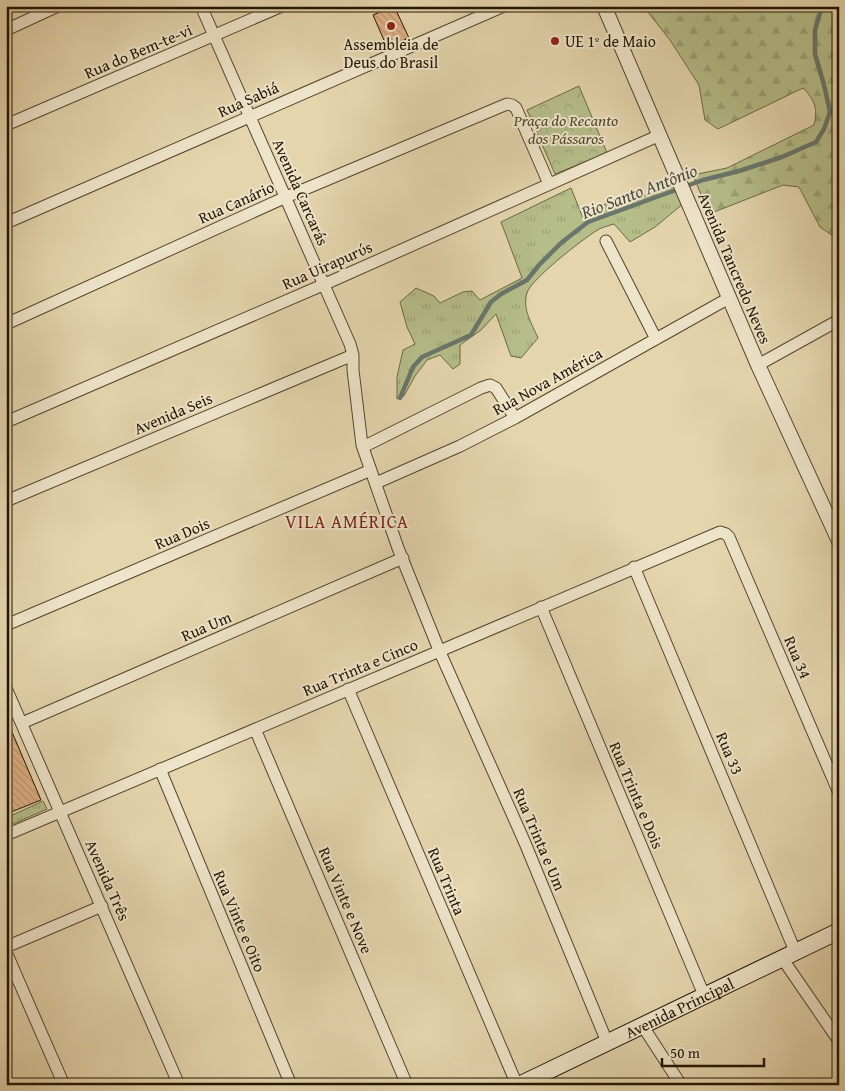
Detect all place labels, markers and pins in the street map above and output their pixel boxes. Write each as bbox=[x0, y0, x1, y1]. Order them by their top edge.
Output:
marker: Assembleia de Deus do Brasil bbox=[385, 20, 397, 32]
place label: UE 1º de Maio bbox=[565, 29, 656, 53]
place label: Assembleia de Deus do Brasil bbox=[344, 32, 439, 74]
marker: UE 1º de Maio bbox=[549, 35, 561, 47]

